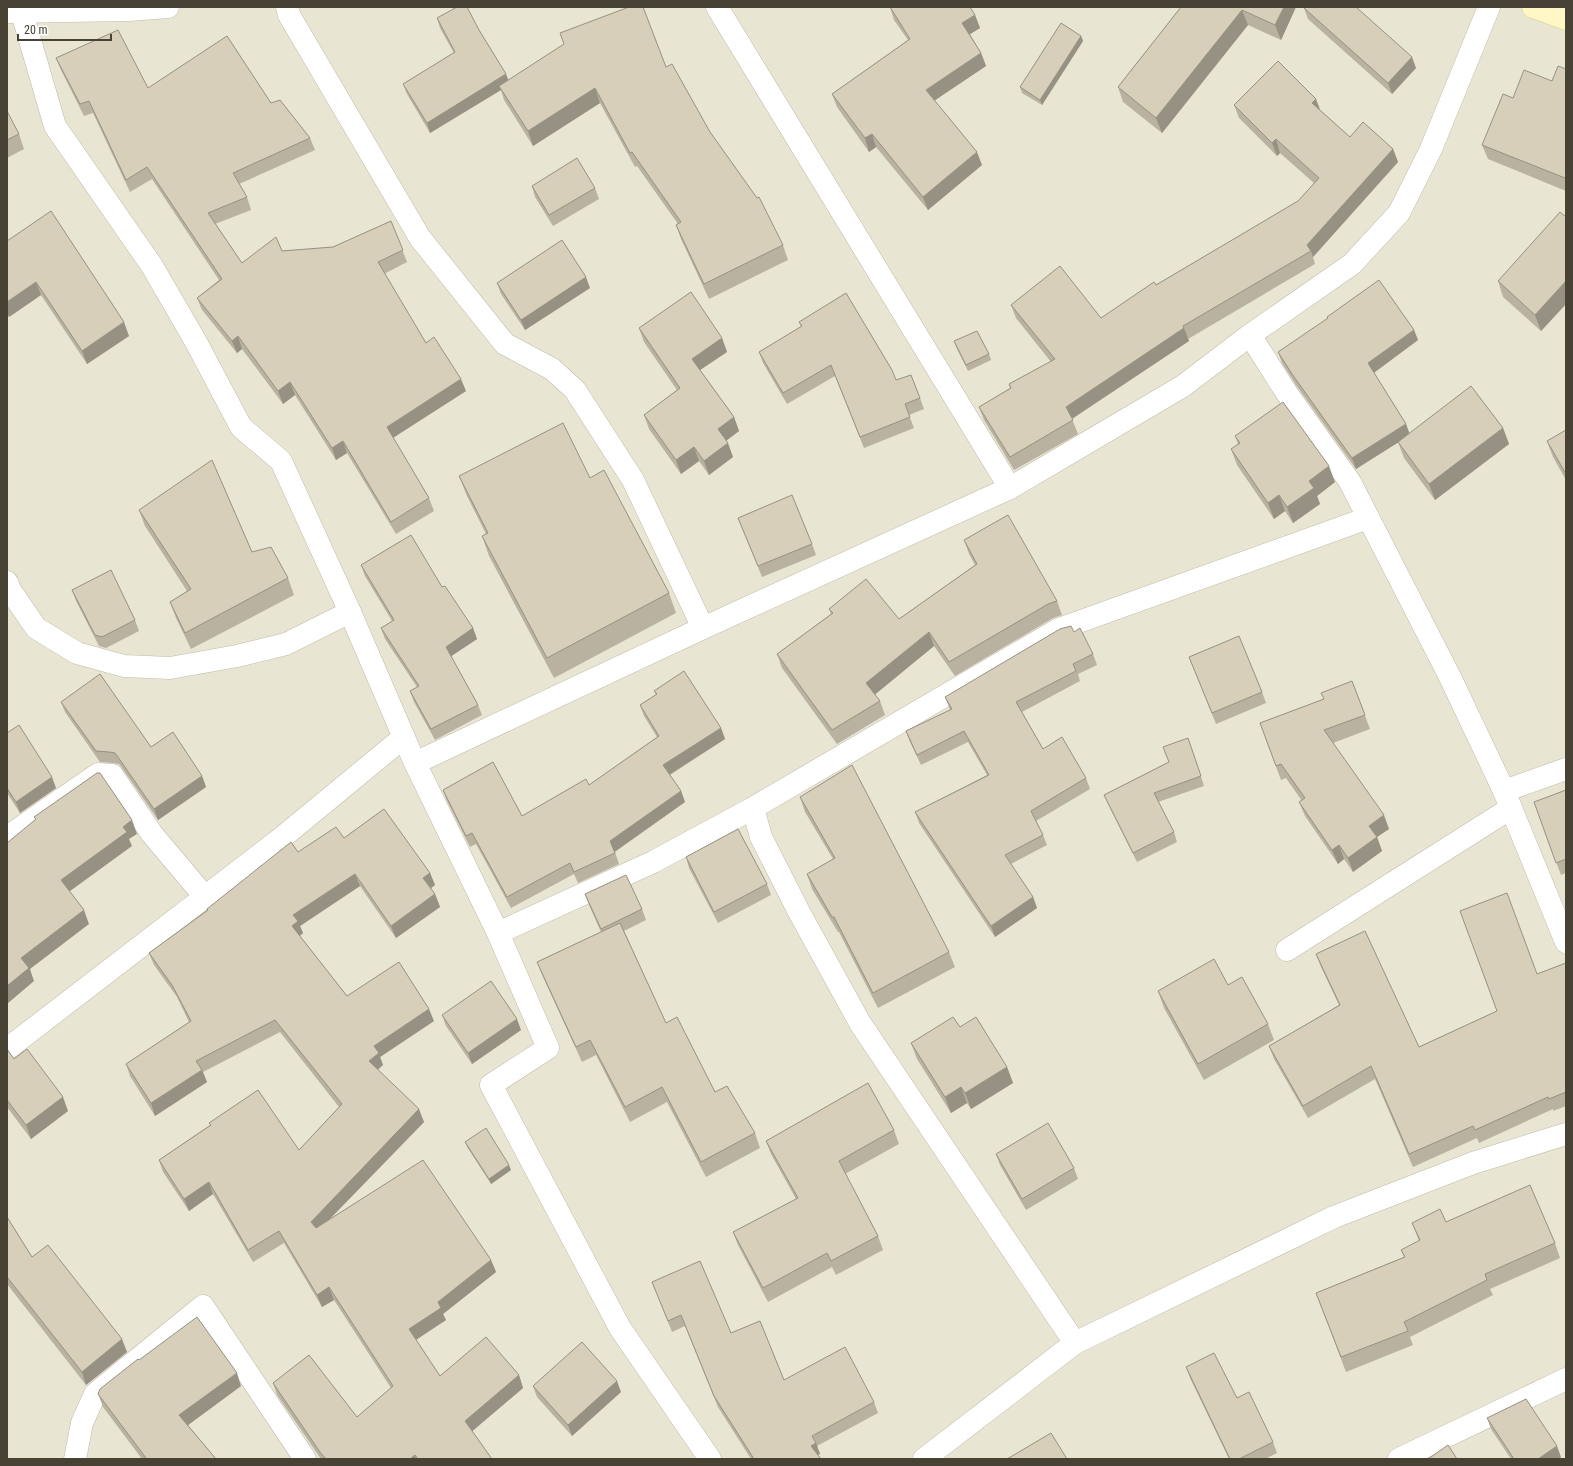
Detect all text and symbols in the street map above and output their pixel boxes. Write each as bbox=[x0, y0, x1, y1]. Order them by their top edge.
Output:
scale bar bbox=[18, 16, 111, 42]
text: 20 m bbox=[24, 23, 48, 37]

